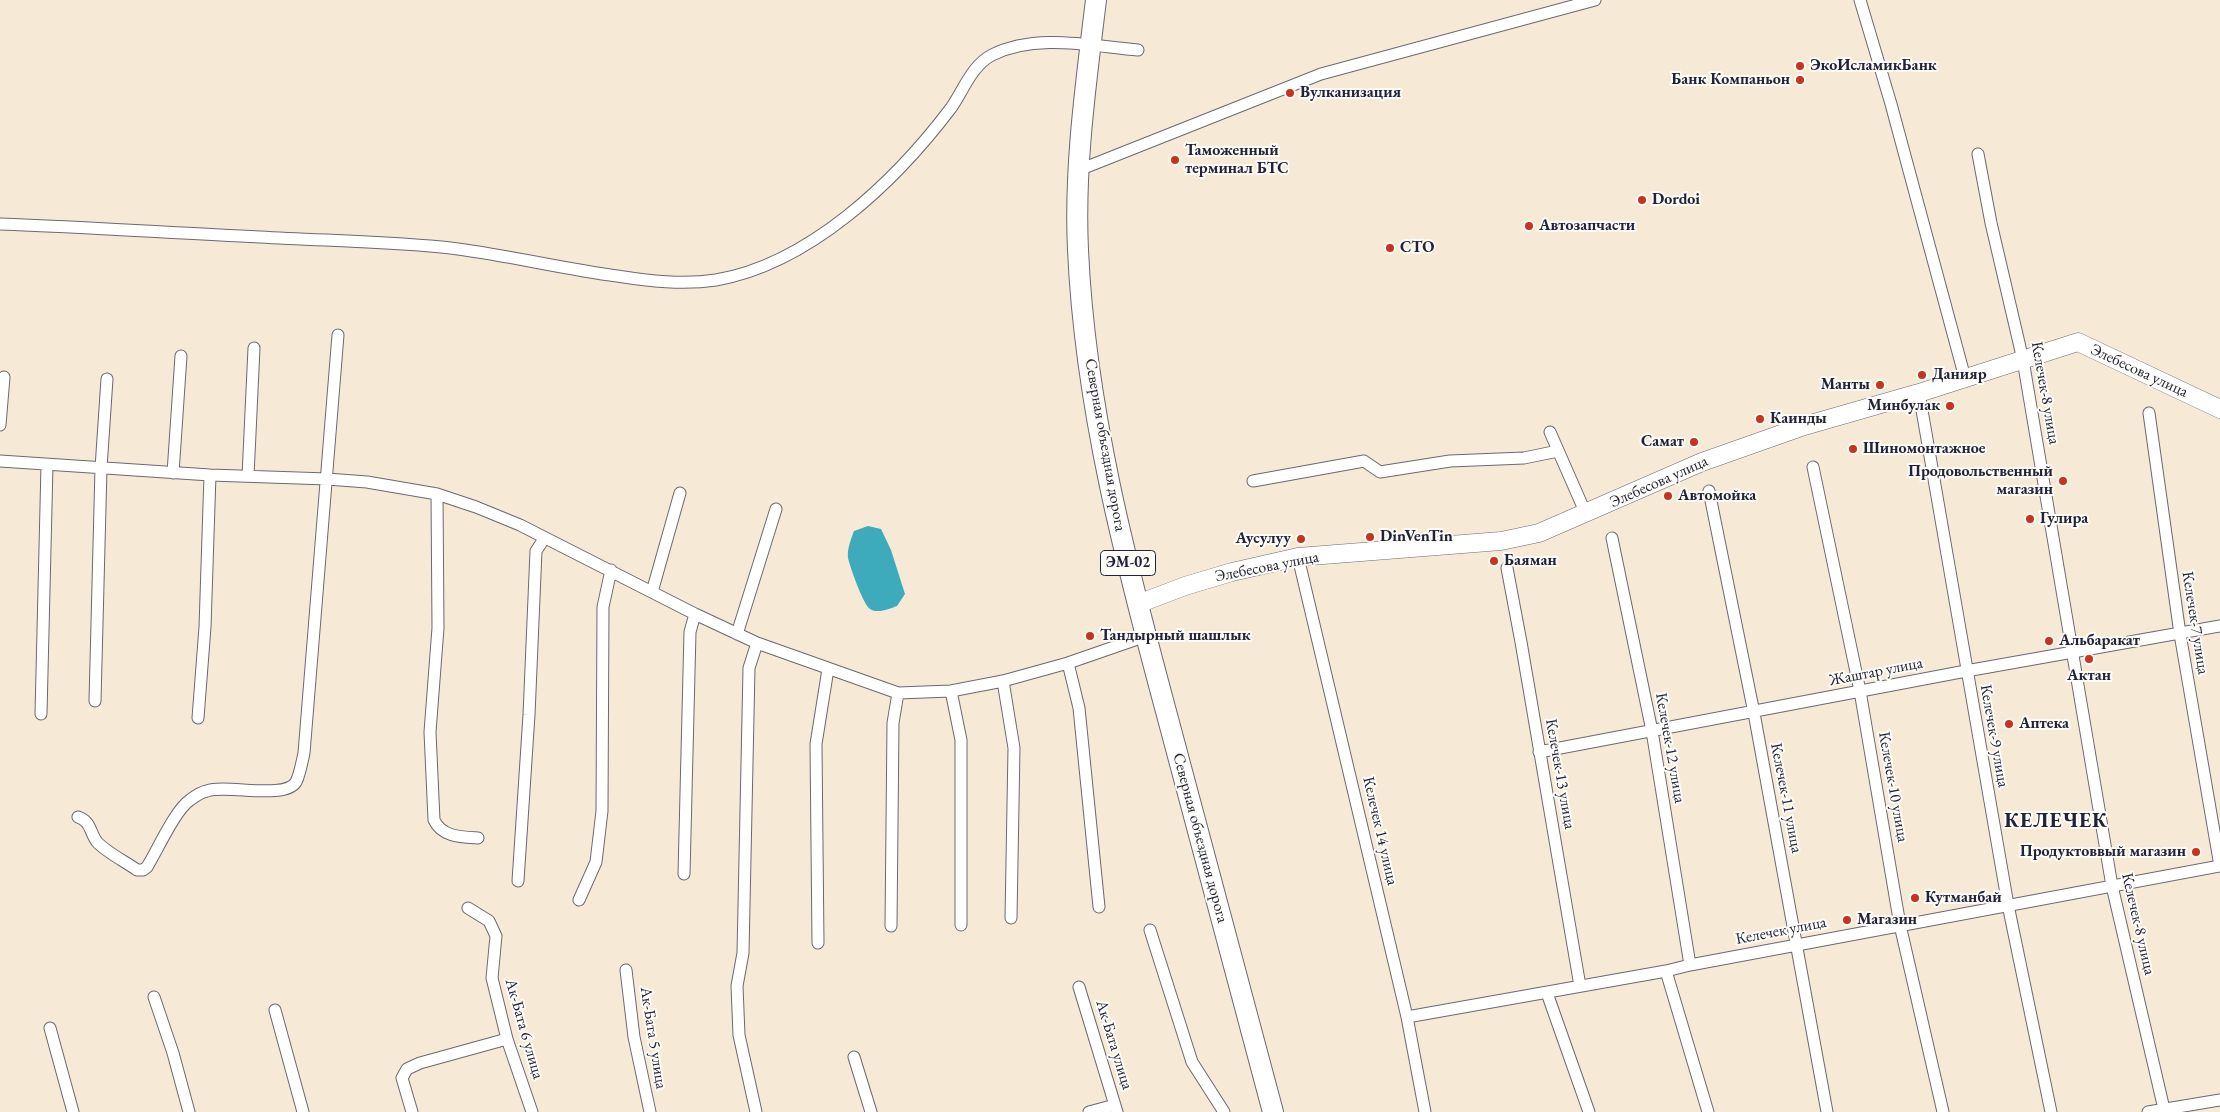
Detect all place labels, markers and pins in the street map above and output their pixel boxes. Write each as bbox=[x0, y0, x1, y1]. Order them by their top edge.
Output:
place label: ЭкоИсламикБанк bbox=[1810, 56, 1937, 76]
marker: ЭкоИсламикБанк bbox=[1794, 60, 1806, 72]
place label: Банк Компаньон bbox=[1671, 70, 1790, 90]
marker: Банк Компаньон bbox=[1794, 74, 1806, 86]
place label: Вулканизация bbox=[1300, 83, 1401, 103]
marker: Вулканизация bbox=[1284, 87, 1296, 99]
place label: Таможенный терминал БТС bbox=[1185, 141, 1289, 179]
marker: Таможенный терминал БТС bbox=[1169, 154, 1181, 166]
place label: Dordoi bbox=[1652, 190, 1700, 210]
marker: Dordoi bbox=[1636, 194, 1648, 206]
place label: Автозапчасти bbox=[1539, 216, 1635, 236]
marker: Автозапчасти bbox=[1523, 220, 1535, 232]
place label: СТО bbox=[1400, 238, 1434, 258]
marker: СТО bbox=[1384, 242, 1396, 254]
place label: Данияр bbox=[1932, 365, 1986, 385]
marker: Данияр bbox=[1916, 369, 1928, 381]
place label: Манты bbox=[1821, 375, 1870, 395]
marker: Манты bbox=[1874, 379, 1886, 391]
place label: Минбулак bbox=[1867, 396, 1940, 416]
marker: Минбулак bbox=[1944, 400, 1956, 412]
place label: Каинды bbox=[1770, 409, 1827, 429]
marker: Каинды bbox=[1754, 413, 1766, 425]
place label: Самат bbox=[1641, 432, 1684, 452]
marker: Самат bbox=[1688, 436, 1700, 448]
place label: Шиномонтажное bbox=[1863, 439, 1986, 459]
marker: Шиномонтажное bbox=[1847, 443, 1859, 455]
place label: Продовольственный магазин bbox=[1908, 462, 2053, 500]
marker: Продовольственный магазин bbox=[2057, 475, 2069, 487]
place label: Автомойка bbox=[1678, 486, 1756, 506]
marker: Автомойка bbox=[1662, 490, 1674, 502]
place label: Гулира bbox=[2040, 509, 2088, 529]
marker: Гулира bbox=[2024, 513, 2036, 525]
place label: DinVenTin bbox=[1380, 527, 1453, 547]
place label: Аусулуу bbox=[1235, 529, 1291, 549]
marker: DinVenTin bbox=[1364, 531, 1376, 543]
marker: Аусулуу bbox=[1295, 533, 1307, 545]
place label: Баяман bbox=[1504, 551, 1557, 571]
marker: Баяман bbox=[1488, 555, 1500, 567]
place label: Тандырный шашлык bbox=[1100, 626, 1251, 646]
marker: Тандырный шашлык bbox=[1084, 630, 1096, 642]
place label: Альбаракат bbox=[2059, 631, 2140, 651]
marker: Альбаракат bbox=[2043, 635, 2055, 647]
marker: Актан bbox=[2083, 653, 2095, 665]
place label: Актан bbox=[2067, 666, 2111, 686]
place label: Аптека bbox=[2019, 714, 2069, 734]
marker: Аптека bbox=[2003, 718, 2015, 730]
place label: Продуктоввый магазин bbox=[2020, 842, 2186, 862]
marker: Продуктоввый магазин bbox=[2190, 846, 2202, 858]
place label: Кутманбай bbox=[1925, 888, 2002, 908]
marker: Кутманбай bbox=[1909, 892, 1921, 904]
place label: Магазин bbox=[1857, 910, 1917, 930]
marker: Магазин bbox=[1841, 914, 1853, 926]

